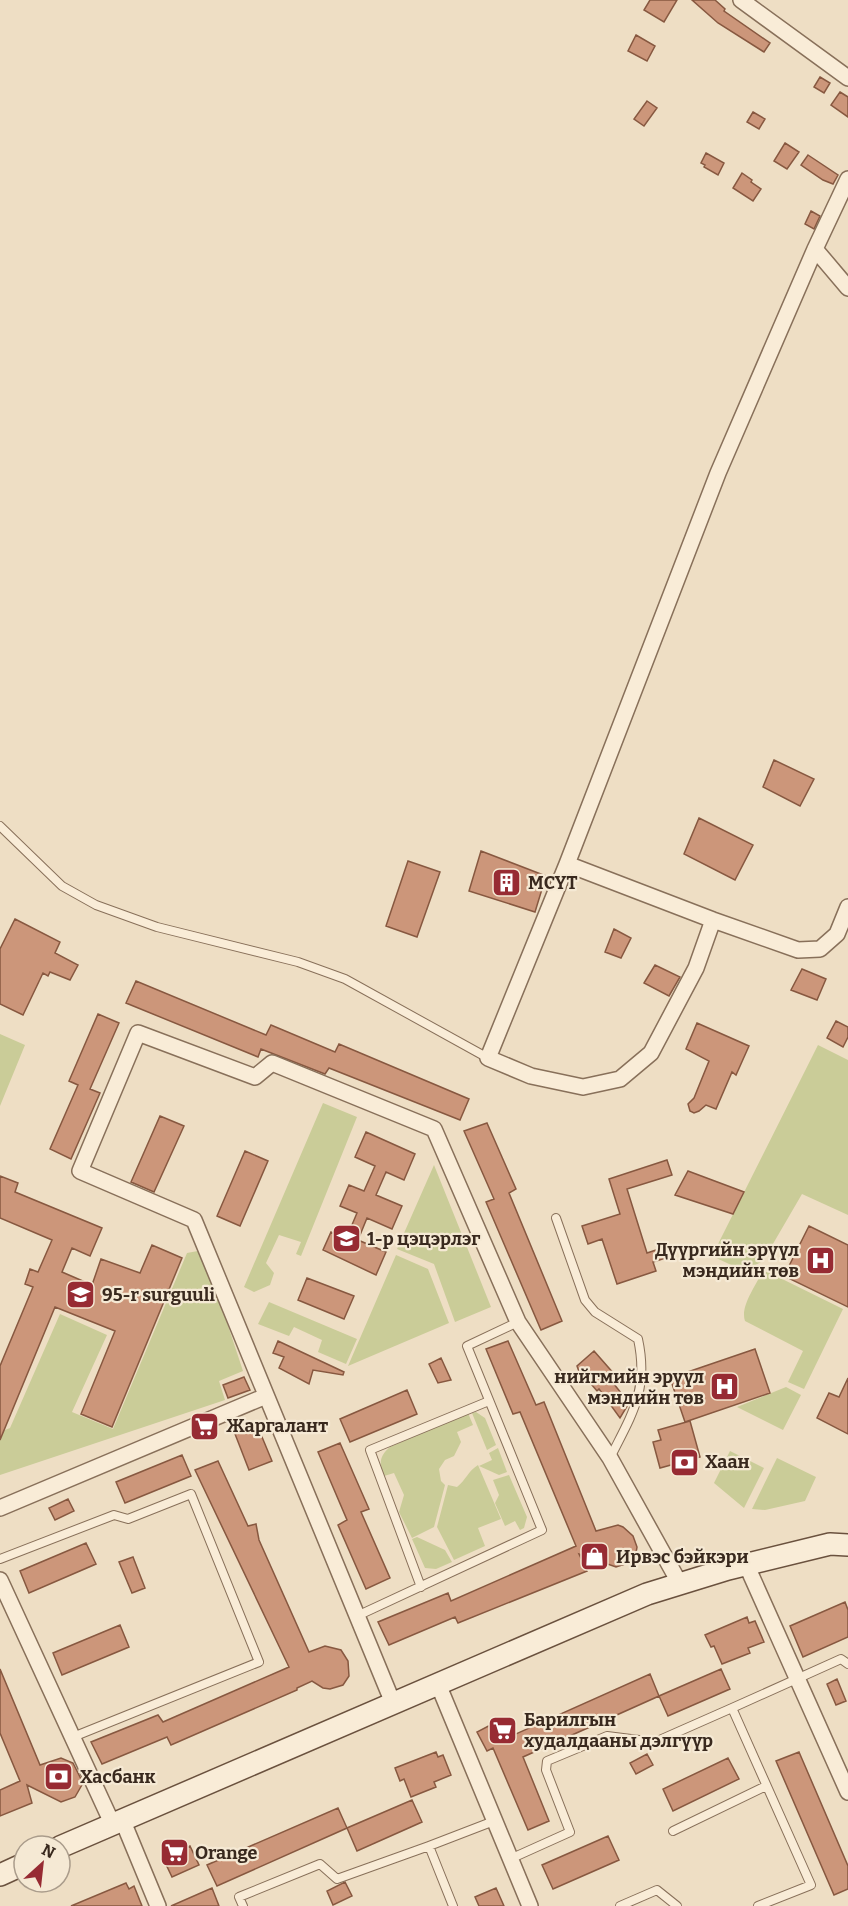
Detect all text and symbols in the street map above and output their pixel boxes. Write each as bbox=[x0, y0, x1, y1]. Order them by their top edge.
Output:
building icon: МСҮТ bbox=[491, 867, 523, 899]
place label: МСҮТ bbox=[528, 872, 577, 894]
school or university icon: 1-р цэцэрлэг bbox=[330, 1223, 362, 1255]
place label: 1-р цэцэрлэг bbox=[367, 1228, 480, 1250]
place label: Дүүргийн эрүүл мэндийн төв bbox=[655, 1239, 799, 1282]
hospital icon: Дүүргийн эрүүл мэндийн төв bbox=[804, 1244, 836, 1276]
school or university icon: 95-r surguuli bbox=[65, 1279, 97, 1311]
place label: 95-r surguuli bbox=[102, 1284, 215, 1306]
place label: нийгмийн эрүүл мэндийн төв bbox=[554, 1366, 704, 1409]
hospital icon: нийгмийн эрүүл мэндийн төв bbox=[709, 1371, 741, 1403]
supermarket icon: Жаргалант bbox=[189, 1410, 221, 1442]
place label: Жаргалант bbox=[226, 1415, 328, 1437]
bank icon: Хаан bbox=[668, 1446, 700, 1478]
place label: Хаан bbox=[705, 1451, 750, 1473]
shop icon: Ирвэс бэйкэри bbox=[579, 1541, 611, 1573]
place label: Ирвэс бэйкэри bbox=[616, 1546, 749, 1568]
place label: Барилгын худалдааны дэлгүүр bbox=[524, 1709, 713, 1752]
supermarket icon: Барилгын худалдааны дэлгүүр bbox=[487, 1714, 519, 1746]
bank icon: Хасбанк bbox=[43, 1761, 75, 1793]
place label: Хасбанк bbox=[80, 1766, 156, 1788]
north arrow bbox=[12, 1834, 72, 1894]
supermarket icon: Orange bbox=[158, 1837, 190, 1869]
text: N bbox=[39, 1840, 58, 1862]
place label: Orange bbox=[195, 1842, 258, 1864]

